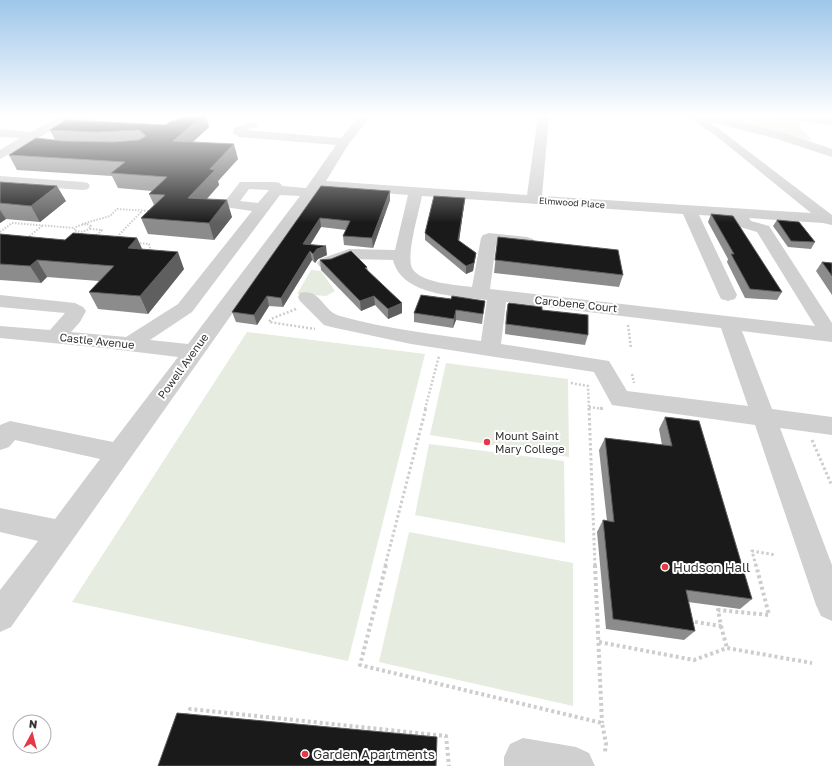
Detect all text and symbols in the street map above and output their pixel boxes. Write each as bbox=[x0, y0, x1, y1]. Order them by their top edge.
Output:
street label: Elmwood Place bbox=[539, 195, 605, 210]
street label: Carobene Court bbox=[534, 293, 618, 314]
street label: Castle Avenue bbox=[59, 330, 135, 351]
street label: Powell Avenue bbox=[155, 331, 211, 401]
place label: Mount Saint Mary College bbox=[495, 429, 565, 455]
marker: Mount Saint Mary College bbox=[482, 437, 492, 447]
place label: Hudson Hall bbox=[673, 559, 750, 575]
marker: Hudson Hall bbox=[660, 562, 670, 572]
north arrow bbox=[12, 714, 52, 754]
text: N bbox=[28, 717, 38, 731]
place label: Garden Apartments bbox=[313, 746, 435, 762]
marker: Garden Apartments bbox=[300, 749, 310, 759]

